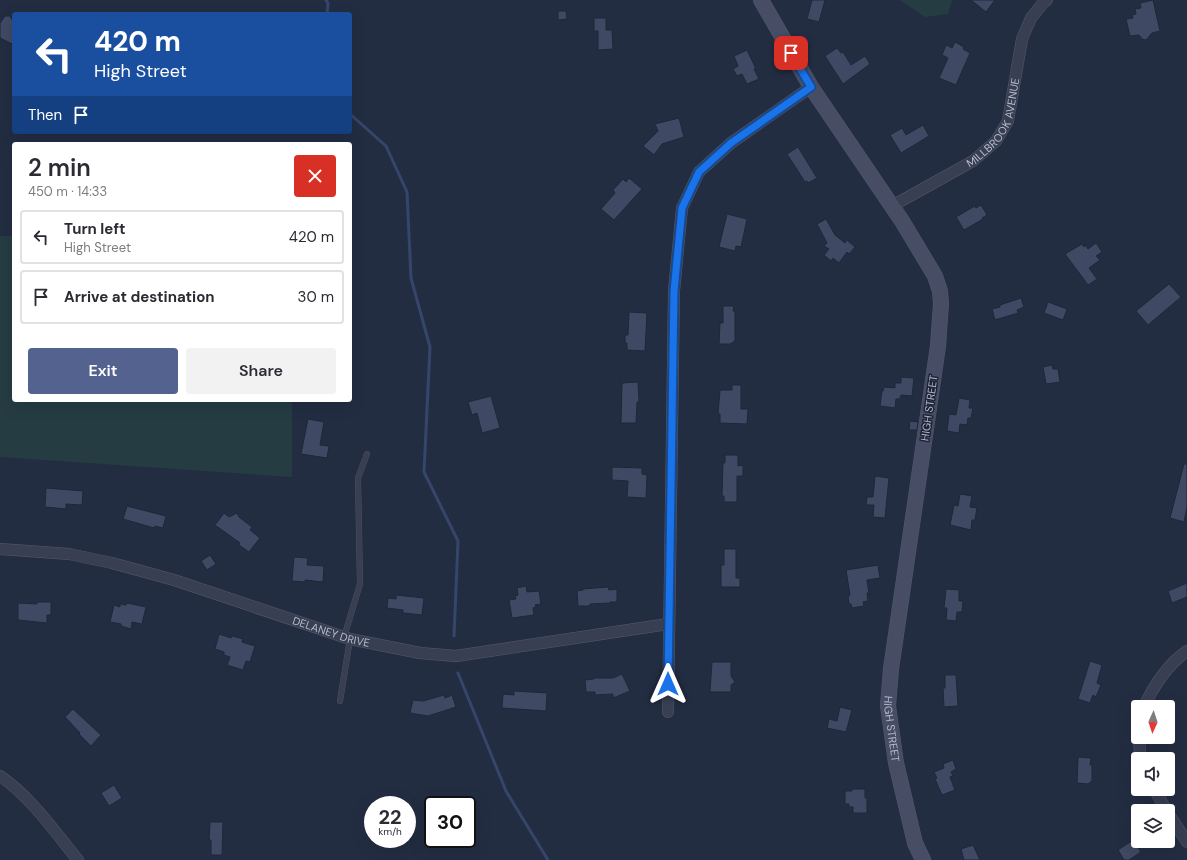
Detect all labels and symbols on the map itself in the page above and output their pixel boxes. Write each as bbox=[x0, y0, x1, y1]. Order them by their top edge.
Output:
pin bbox=[774, 36, 808, 70]
street label: MILLBROOK AVENUE bbox=[964, 77, 1022, 170]
street label: HIGH STREET bbox=[917, 374, 941, 442]
street label: DELANEY DRIVE bbox=[291, 613, 371, 650]
position arrow bbox=[647, 663, 689, 705]
street label: HIGH STREET bbox=[881, 695, 903, 763]
north arrow bbox=[1131, 700, 1175, 744]
speed limit sign: 30 bbox=[424, 796, 476, 848]

